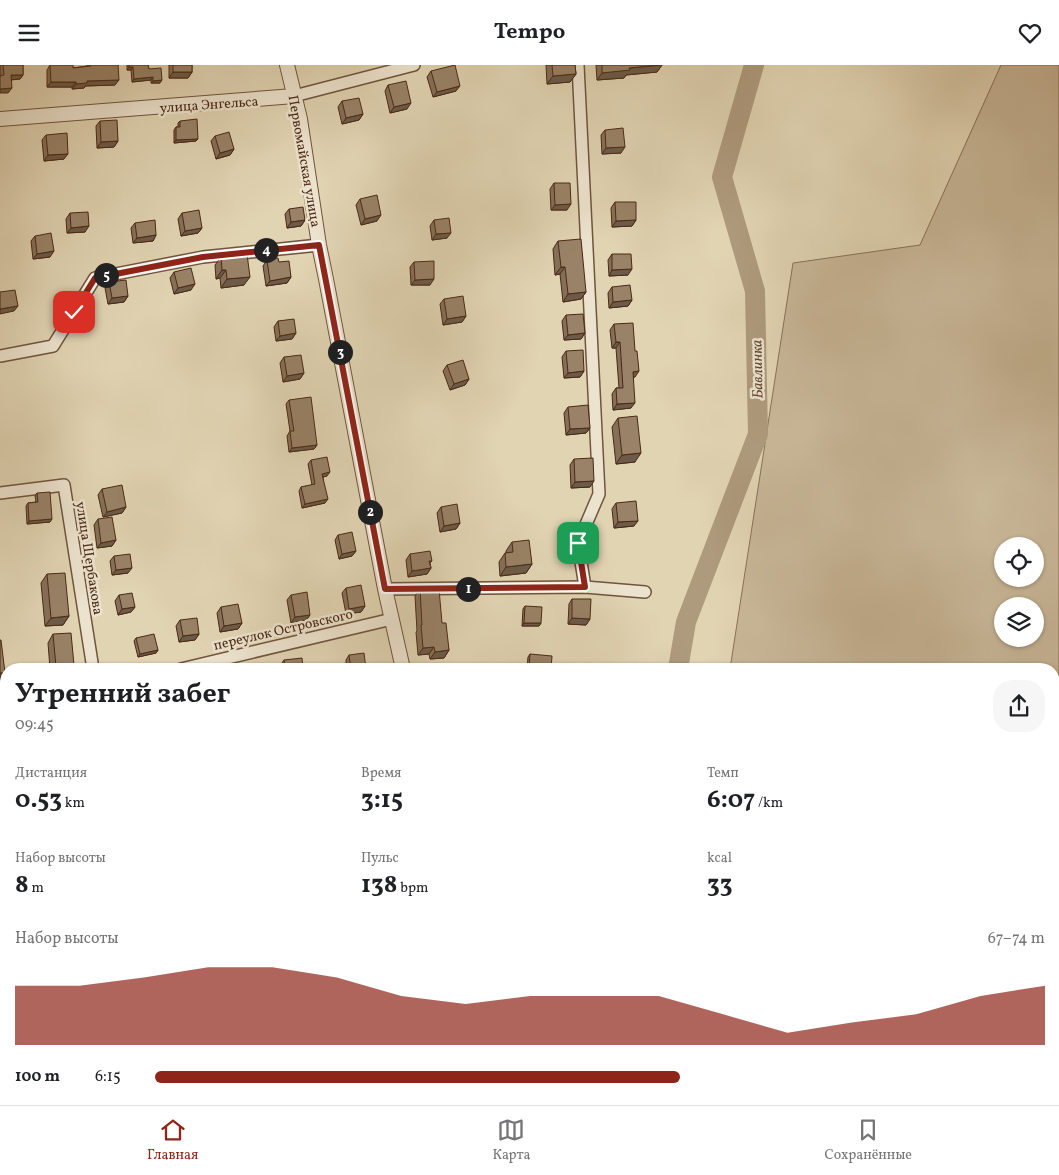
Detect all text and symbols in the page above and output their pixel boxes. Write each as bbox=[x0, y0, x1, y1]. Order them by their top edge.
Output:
text: Tempo bbox=[494, 17, 565, 48]
icon: menu bbox=[15, 19, 43, 47]
icon: heart bbox=[1016, 19, 1044, 47]
street label: улица Энгельса bbox=[159, 93, 259, 118]
street label: Первомайская улица bbox=[283, 94, 325, 229]
pin: 4 bbox=[254, 237, 278, 263]
text: 4 bbox=[262, 241, 271, 260]
pin: 5 bbox=[94, 263, 118, 287]
text: 5 bbox=[103, 266, 110, 285]
pin bbox=[53, 291, 95, 333]
icon: check bbox=[60, 298, 88, 326]
pin: 3 bbox=[328, 339, 352, 365]
water label: Бавлинка bbox=[747, 339, 770, 399]
text: 3 bbox=[337, 343, 344, 362]
pin: 2 bbox=[358, 499, 382, 525]
street label: улица Щербакова bbox=[70, 500, 107, 616]
text: 2 bbox=[367, 503, 374, 522]
pin bbox=[557, 522, 599, 564]
icon: arrive bbox=[564, 529, 592, 557]
map controls bbox=[994, 537, 1044, 647]
button: locate bbox=[994, 537, 1044, 587]
pin: 1 bbox=[456, 577, 480, 601]
text: 1 bbox=[466, 580, 471, 599]
button: layers bbox=[994, 597, 1044, 647]
street label: переулок Островского bbox=[212, 605, 355, 656]
text: Утренний забег bbox=[15, 675, 230, 714]
button: share bbox=[993, 680, 1045, 732]
text: 09:45 bbox=[15, 714, 54, 736]
text: Дистанция bbox=[15, 764, 87, 783]
text: Время bbox=[361, 764, 401, 783]
text: Темп bbox=[707, 764, 739, 783]
text: 0.53 bbox=[15, 783, 62, 818]
text: 3:15 bbox=[361, 783, 403, 818]
text: 6:07 bbox=[707, 783, 755, 818]
text: km bbox=[62, 794, 85, 813]
text: /km bbox=[755, 794, 783, 813]
text: Набор высоты bbox=[15, 849, 106, 868]
text: Пульс bbox=[361, 849, 399, 868]
text: kcal bbox=[707, 849, 732, 868]
text: 8 bbox=[15, 868, 29, 903]
text: 138 bbox=[361, 868, 397, 903]
text: 33 bbox=[707, 868, 732, 903]
text: m bbox=[29, 879, 44, 898]
text: bpm bbox=[397, 879, 428, 898]
text: Набор высоты bbox=[15, 928, 119, 950]
text: 67–74 m bbox=[988, 928, 1045, 950]
text: 100 m bbox=[15, 1066, 60, 1088]
text: 6:15 bbox=[95, 1066, 121, 1088]
tab: Главная bbox=[147, 1116, 198, 1165]
tab: Карта bbox=[492, 1116, 530, 1165]
tab: Сохранённые bbox=[825, 1116, 912, 1165]

